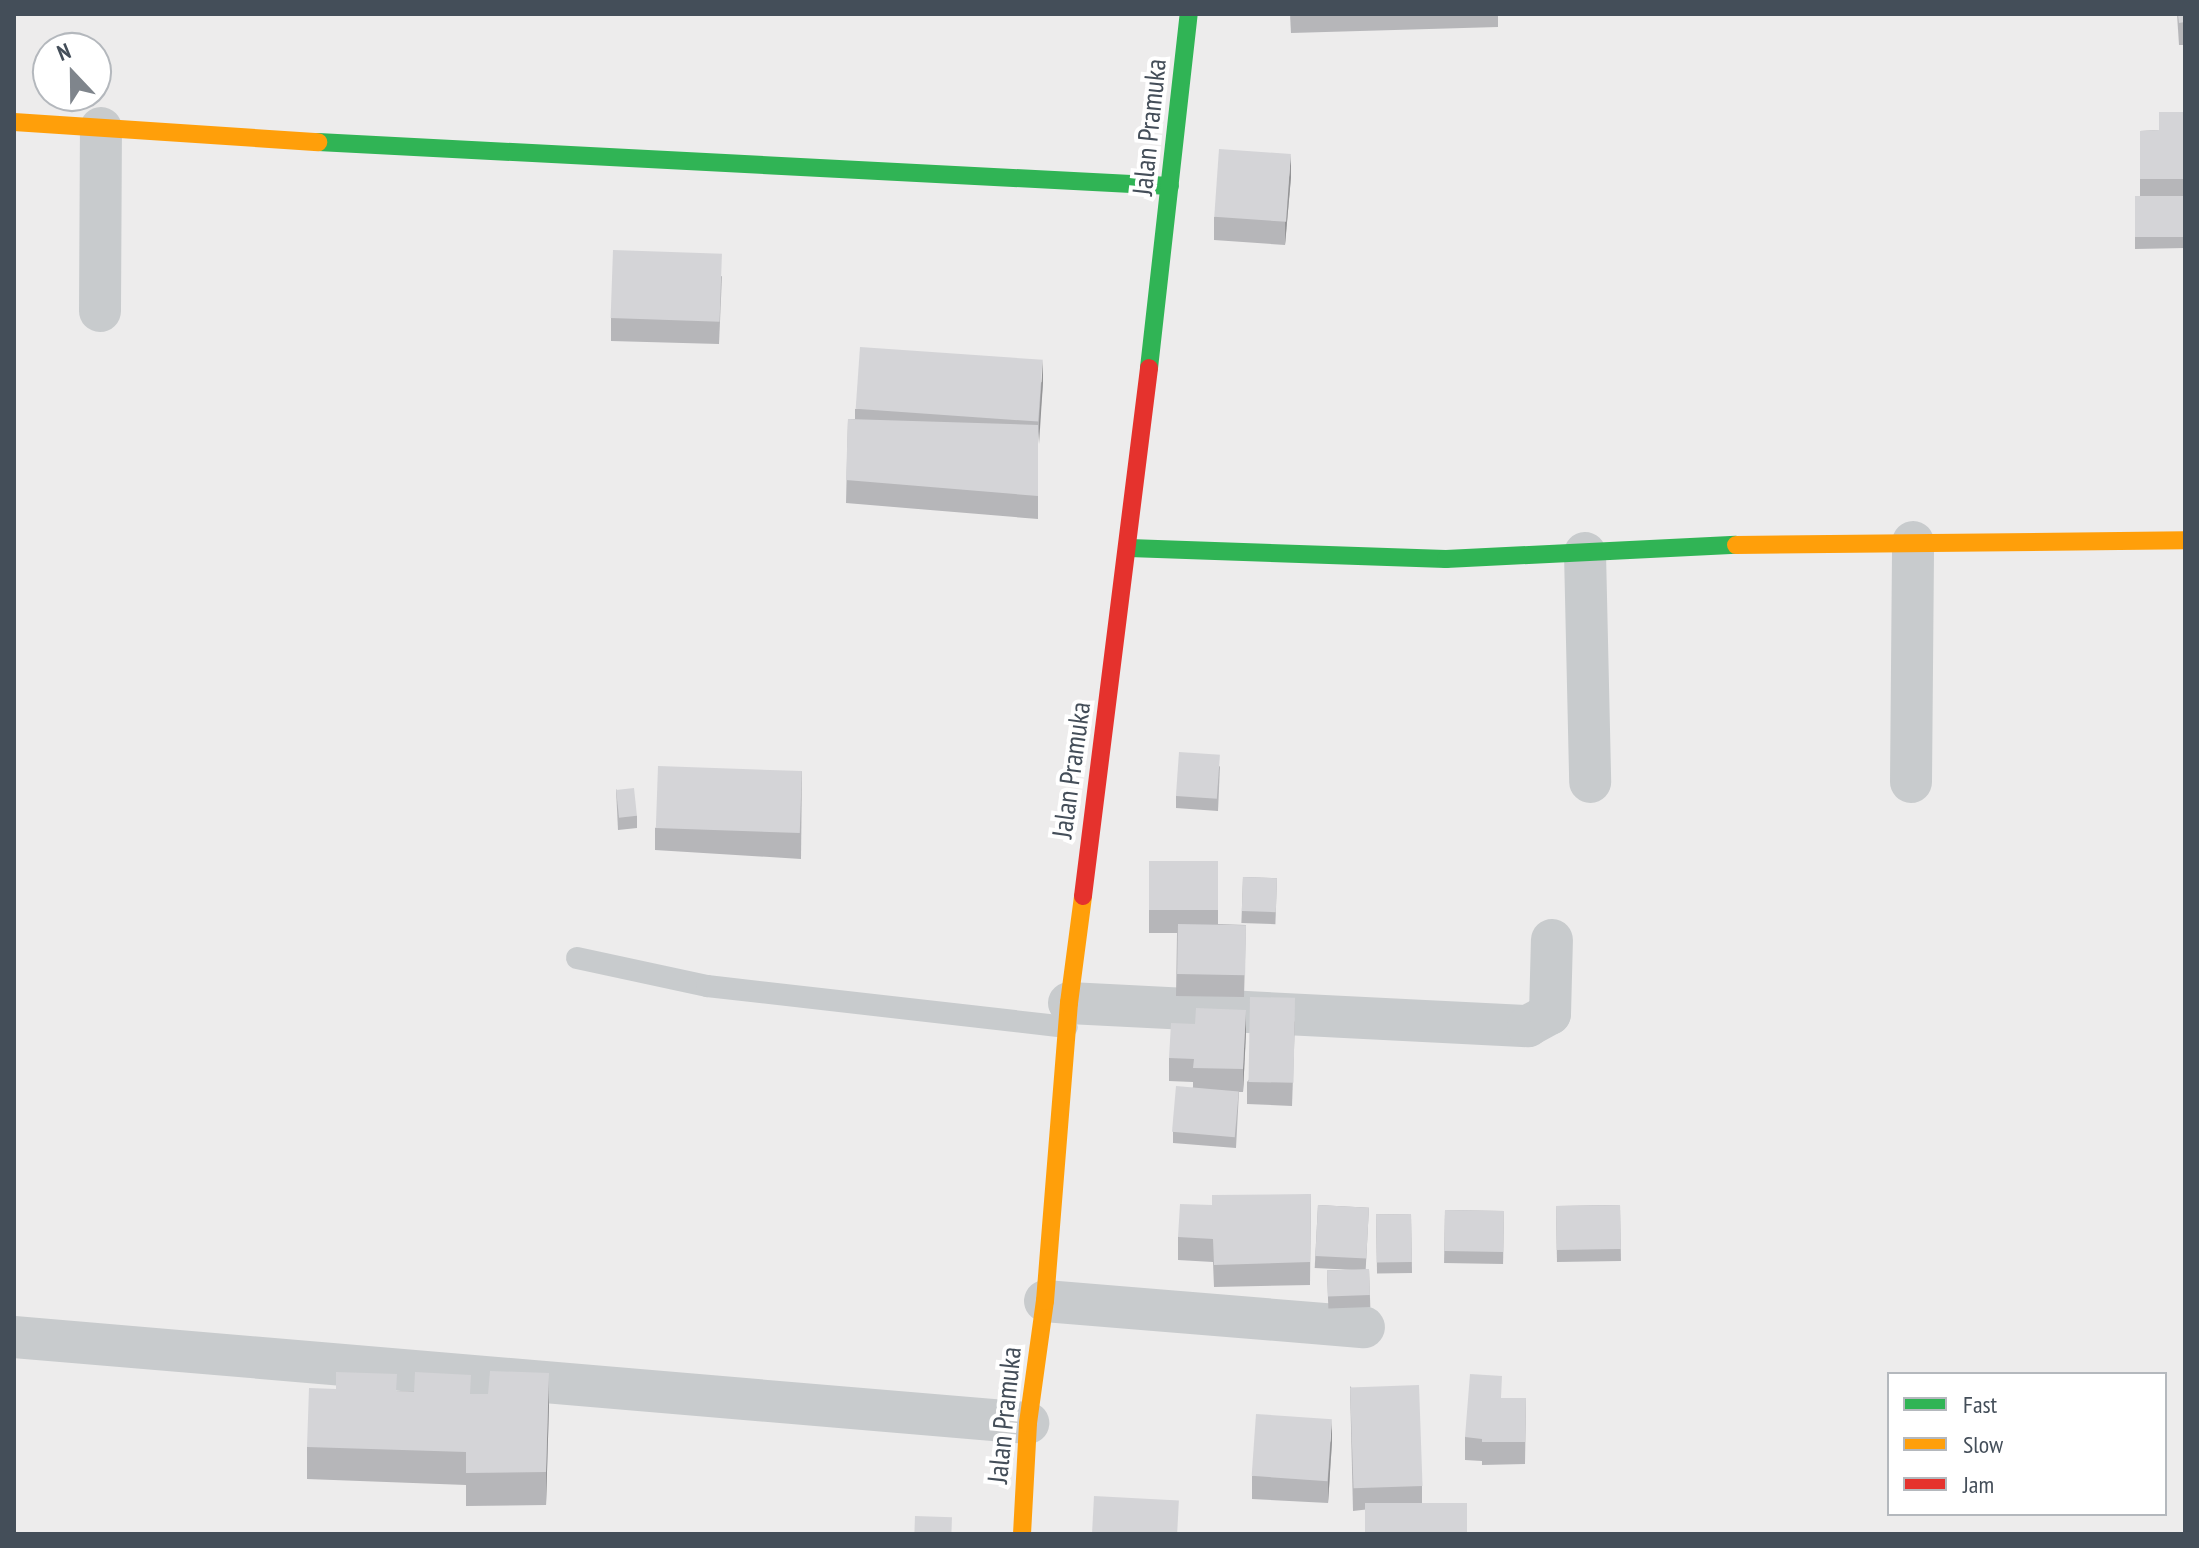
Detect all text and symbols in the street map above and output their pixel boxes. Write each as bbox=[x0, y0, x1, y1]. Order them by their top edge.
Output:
north arrow bbox=[32, 32, 112, 112]
text: N bbox=[53, 36, 75, 67]
street label: Jalan Pramuka bbox=[1125, 57, 1173, 197]
street label: Jalan Pramuka bbox=[1045, 700, 1097, 840]
street label: Jalan Pramuka bbox=[980, 1345, 1028, 1485]
legend bbox=[1887, 1372, 2167, 1516]
text: Fast bbox=[1963, 1389, 1997, 1420]
text: Slow bbox=[1963, 1429, 2003, 1460]
text: Jam bbox=[1963, 1469, 1994, 1500]

